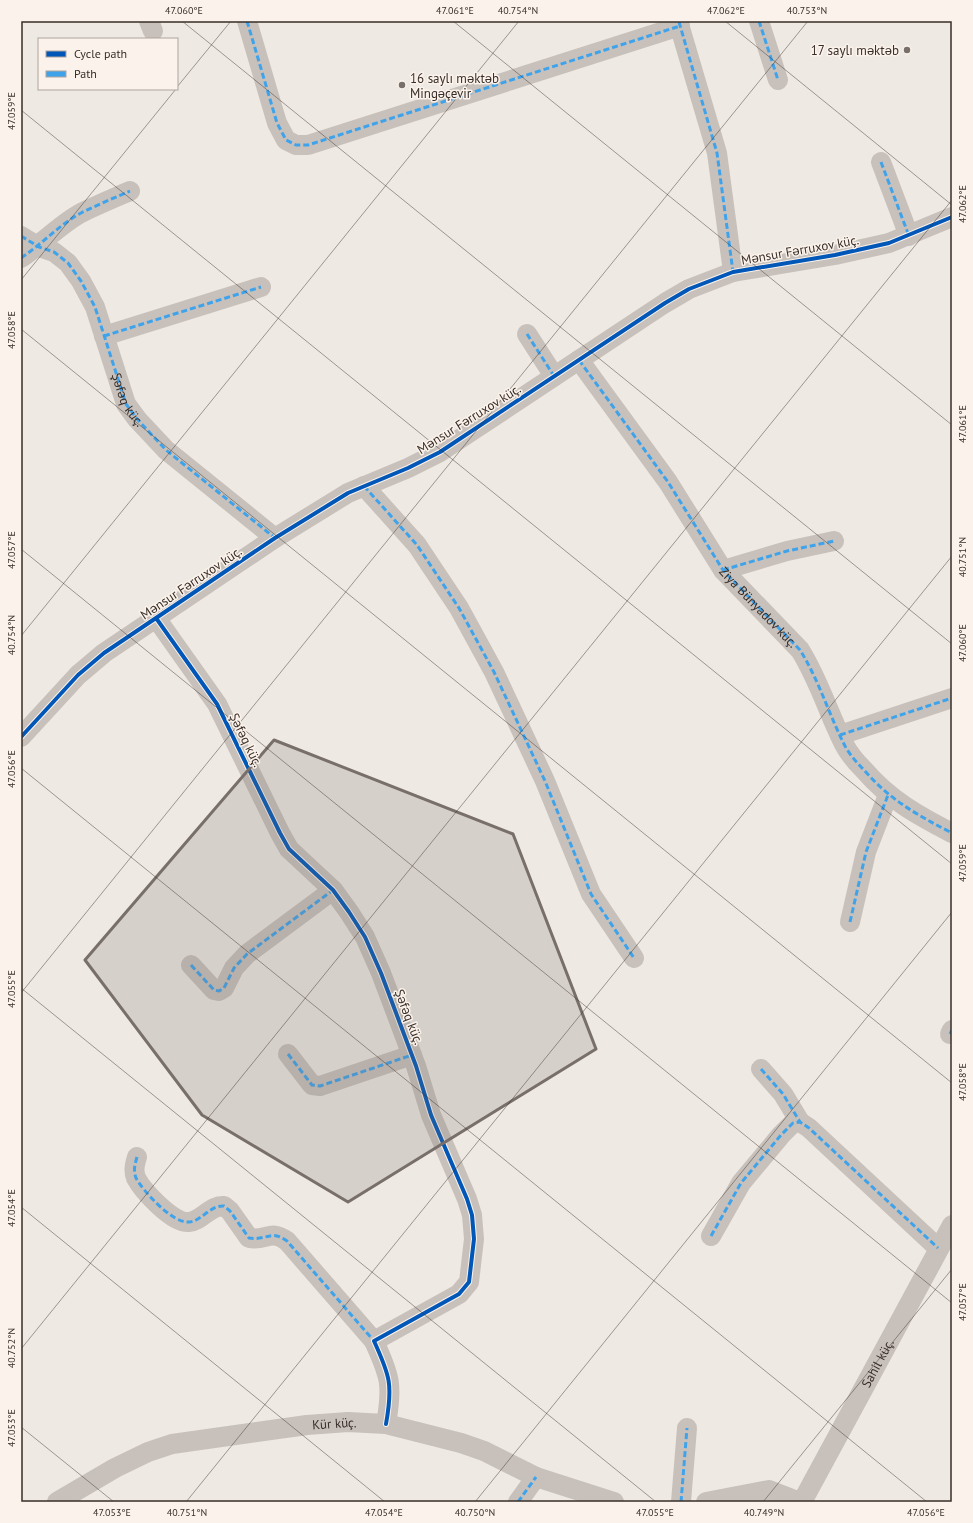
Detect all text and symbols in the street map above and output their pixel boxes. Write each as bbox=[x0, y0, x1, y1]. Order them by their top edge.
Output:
text: 47.060°E bbox=[165, 4, 203, 17]
text: 47.061°E bbox=[436, 4, 474, 17]
text: 40.754°N bbox=[498, 4, 538, 17]
text: 47.062°E bbox=[707, 4, 745, 17]
text: 40.753°N bbox=[787, 4, 827, 17]
legend bbox=[38, 38, 178, 90]
place label: 17 saylı məktəb bbox=[811, 42, 899, 59]
marker: 17 saylı məktəb bbox=[902, 45, 912, 55]
text: Cycle path bbox=[74, 46, 127, 61]
text: Path bbox=[74, 66, 97, 81]
place label: 16 saylı məktəb Mingəçevir bbox=[410, 70, 499, 102]
marker: 16 saylı məktəb Mingəçevir bbox=[397, 80, 407, 90]
text: 47.059°E bbox=[5, 92, 18, 130]
text: 47.062°E bbox=[956, 185, 969, 223]
street label: Mənsur Fərruxov küç. bbox=[740, 231, 860, 269]
text: 47.058°E bbox=[5, 311, 18, 349]
street label: Şəfəq küç. bbox=[108, 371, 148, 430]
street label: Mənsur Fərruxov küç. bbox=[414, 380, 524, 458]
text: 47.061°E bbox=[956, 405, 969, 443]
text: 47.057°E bbox=[5, 531, 18, 569]
text: 40.751°N bbox=[956, 537, 969, 577]
street label: Mənsur Fərruxov küç. bbox=[137, 543, 245, 623]
street label: Ziya Bünyadov küç. bbox=[716, 563, 801, 651]
text: 40.754°N bbox=[5, 615, 18, 655]
text: 47.060°E bbox=[956, 624, 969, 662]
street label: Şəfəq küç. bbox=[226, 710, 266, 770]
text: 47.056°E bbox=[5, 750, 18, 788]
text: 47.059°E bbox=[956, 844, 969, 882]
text: 47.055°E bbox=[5, 970, 18, 1008]
street label: Şəfəq küç. bbox=[391, 987, 427, 1047]
text: 47.058°E bbox=[956, 1063, 969, 1101]
text: 47.054°E bbox=[5, 1189, 18, 1227]
text: 47.057°E bbox=[956, 1283, 969, 1321]
text: 40.752°N bbox=[5, 1328, 18, 1368]
street label: Sahil küç. bbox=[857, 1335, 897, 1390]
text: 47.053°E bbox=[5, 1409, 18, 1447]
street label: Kür küç. bbox=[311, 1414, 357, 1433]
text: 47.053°E bbox=[93, 1506, 131, 1519]
text: 40.751°N bbox=[167, 1506, 207, 1519]
text: 47.054°E bbox=[365, 1506, 403, 1519]
text: 40.750°N bbox=[455, 1506, 495, 1519]
text: 47.055°E bbox=[636, 1506, 674, 1519]
text: 40.749°N bbox=[744, 1506, 784, 1519]
text: 47.056°E bbox=[907, 1506, 945, 1519]

